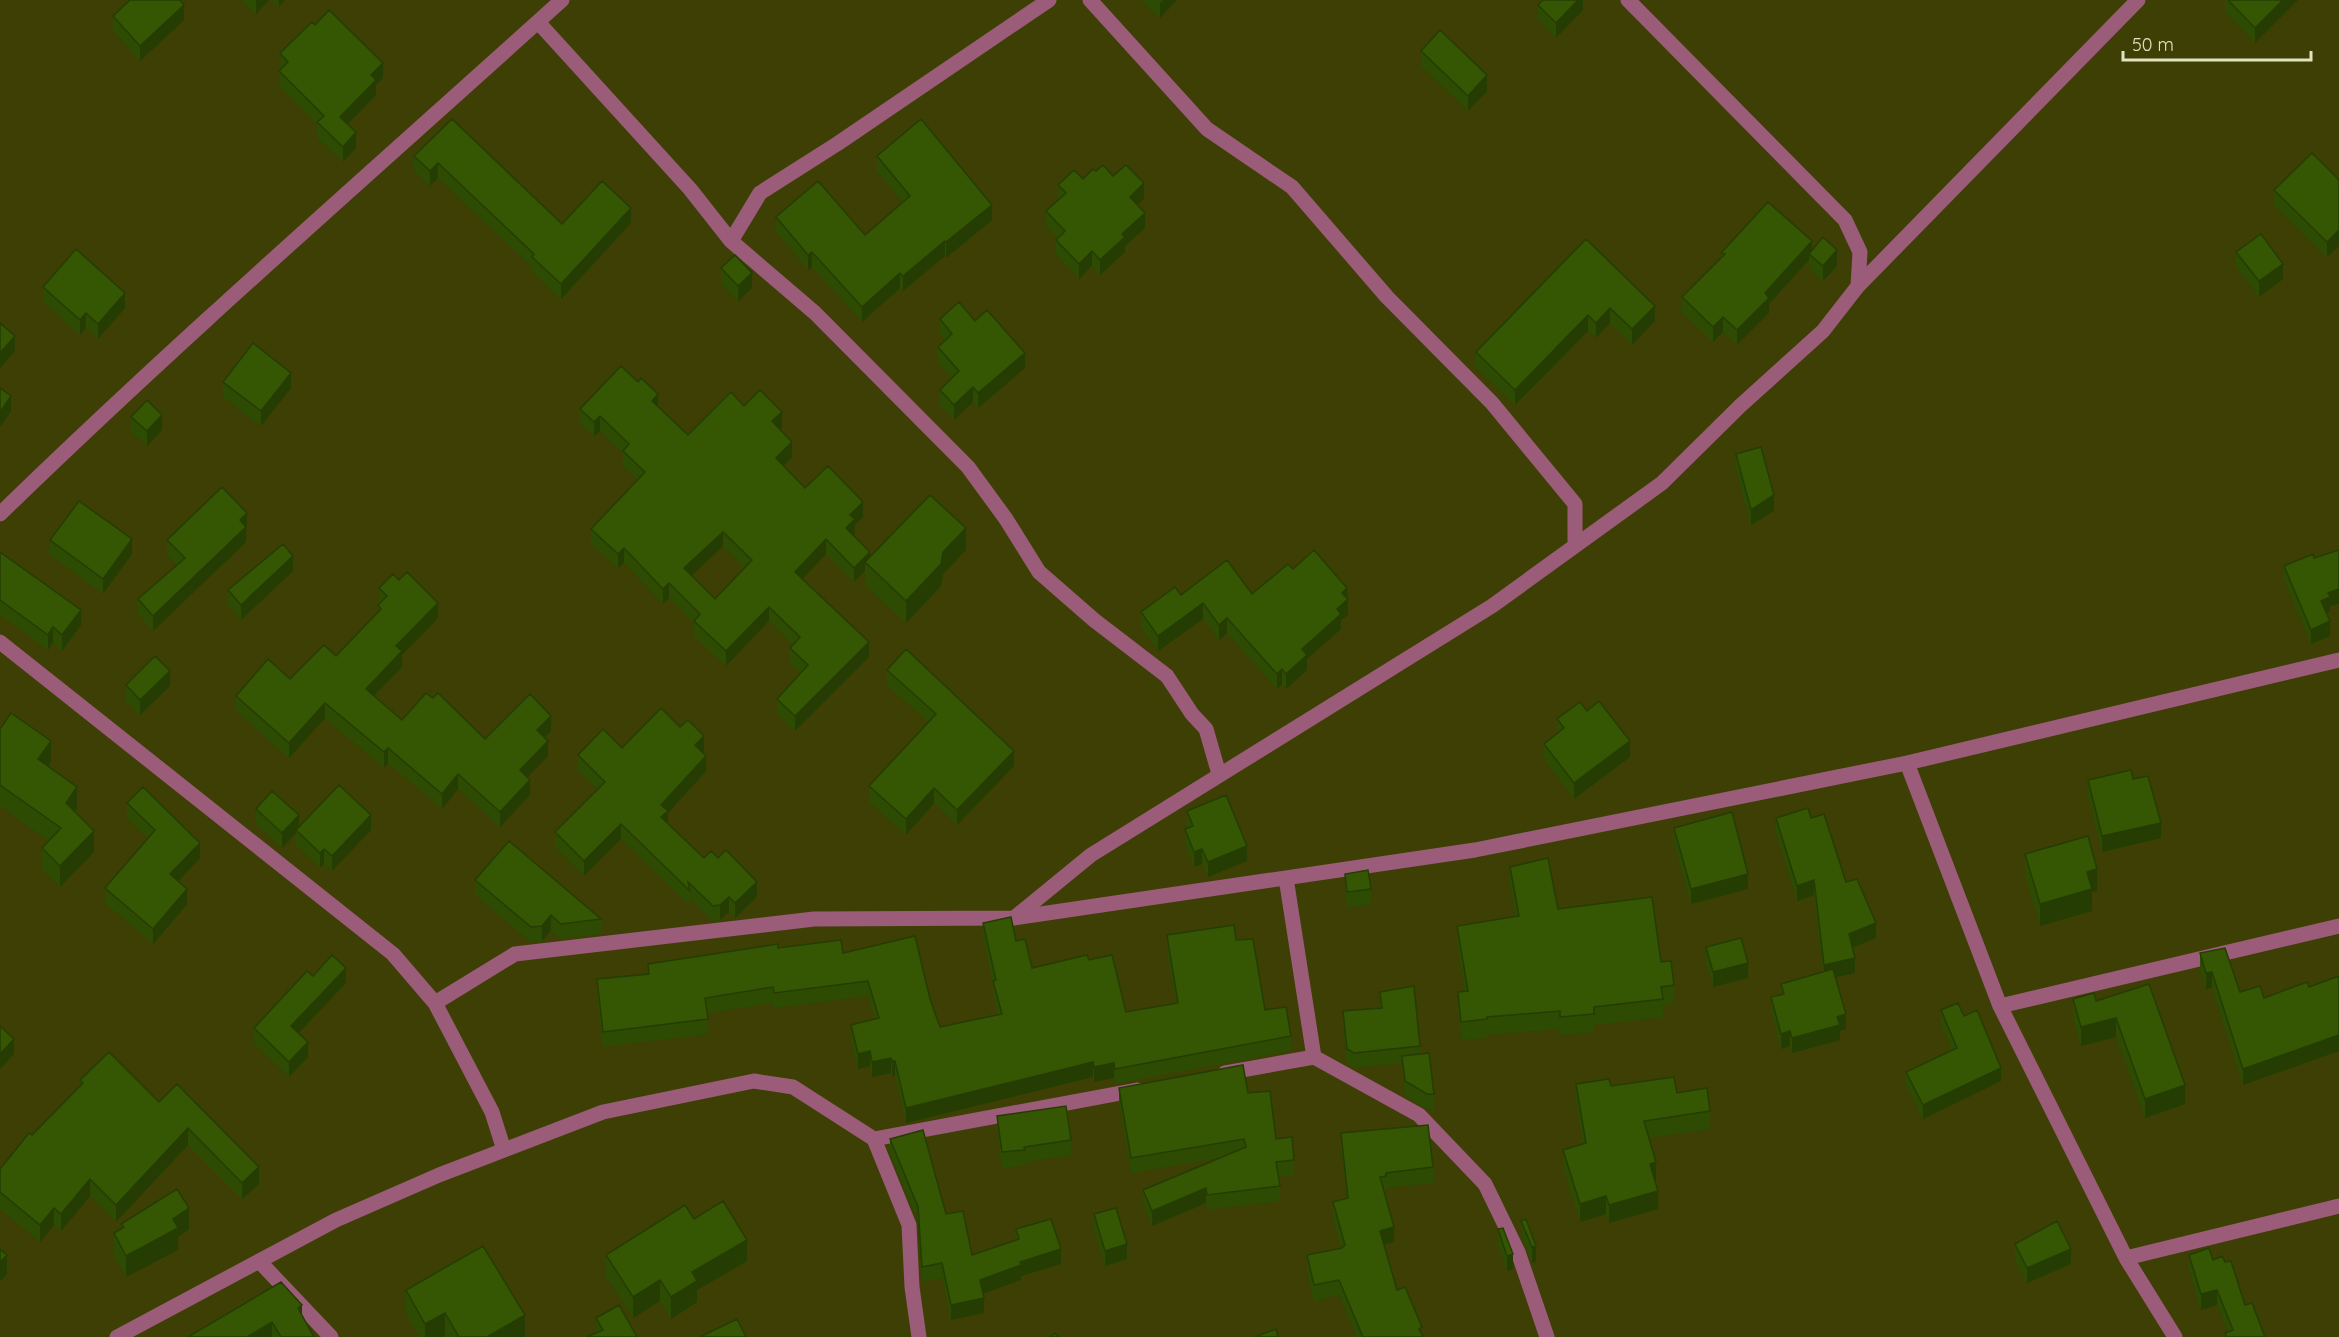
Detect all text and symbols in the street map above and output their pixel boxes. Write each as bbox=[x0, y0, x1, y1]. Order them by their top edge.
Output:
scale bar bbox=[2123, 24, 2310, 62]
text: 50 m bbox=[2132, 33, 2174, 56]

